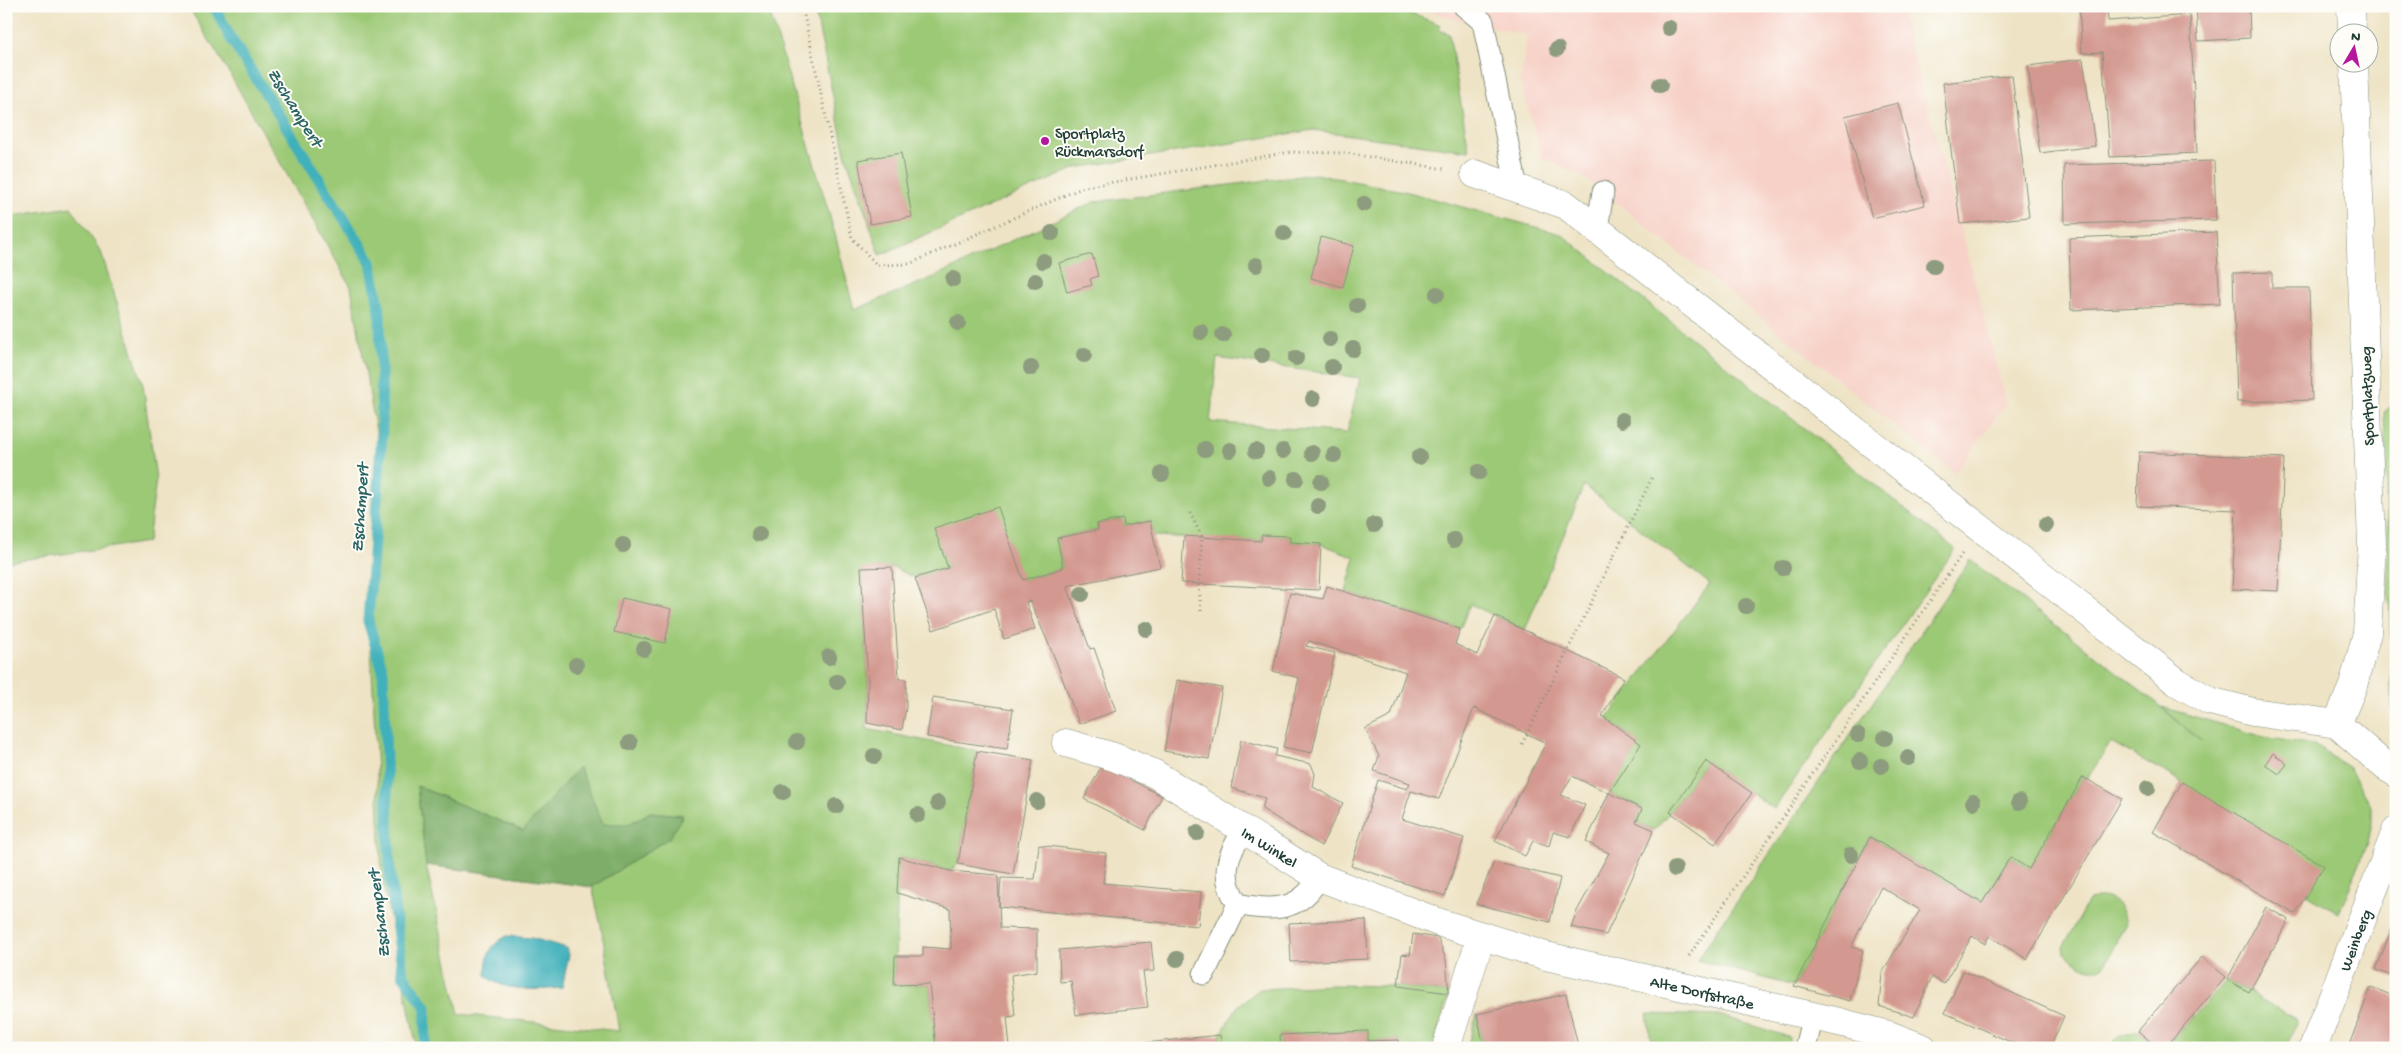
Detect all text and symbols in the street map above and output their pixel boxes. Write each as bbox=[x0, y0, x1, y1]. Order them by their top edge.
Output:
north arrow bbox=[2330, 22, 2380, 72]
text: N bbox=[2350, 29, 2361, 47]
water label: Zschampert bbox=[261, 65, 328, 155]
place label: Sportplatz Rückmarsdorf bbox=[1055, 126, 1145, 163]
marker: Sportplatz Rückmarsdorf bbox=[1039, 135, 1051, 147]
street label: Sportplatzweg bbox=[2358, 346, 2381, 446]
water label: Zschampert bbox=[348, 460, 375, 553]
street label: Im Winkel bbox=[1236, 824, 1300, 874]
water label: Zschampert bbox=[364, 865, 396, 959]
street label: Weinberg bbox=[2337, 907, 2378, 974]
street label: Alte Dorfstraße bbox=[1648, 974, 1756, 1016]

